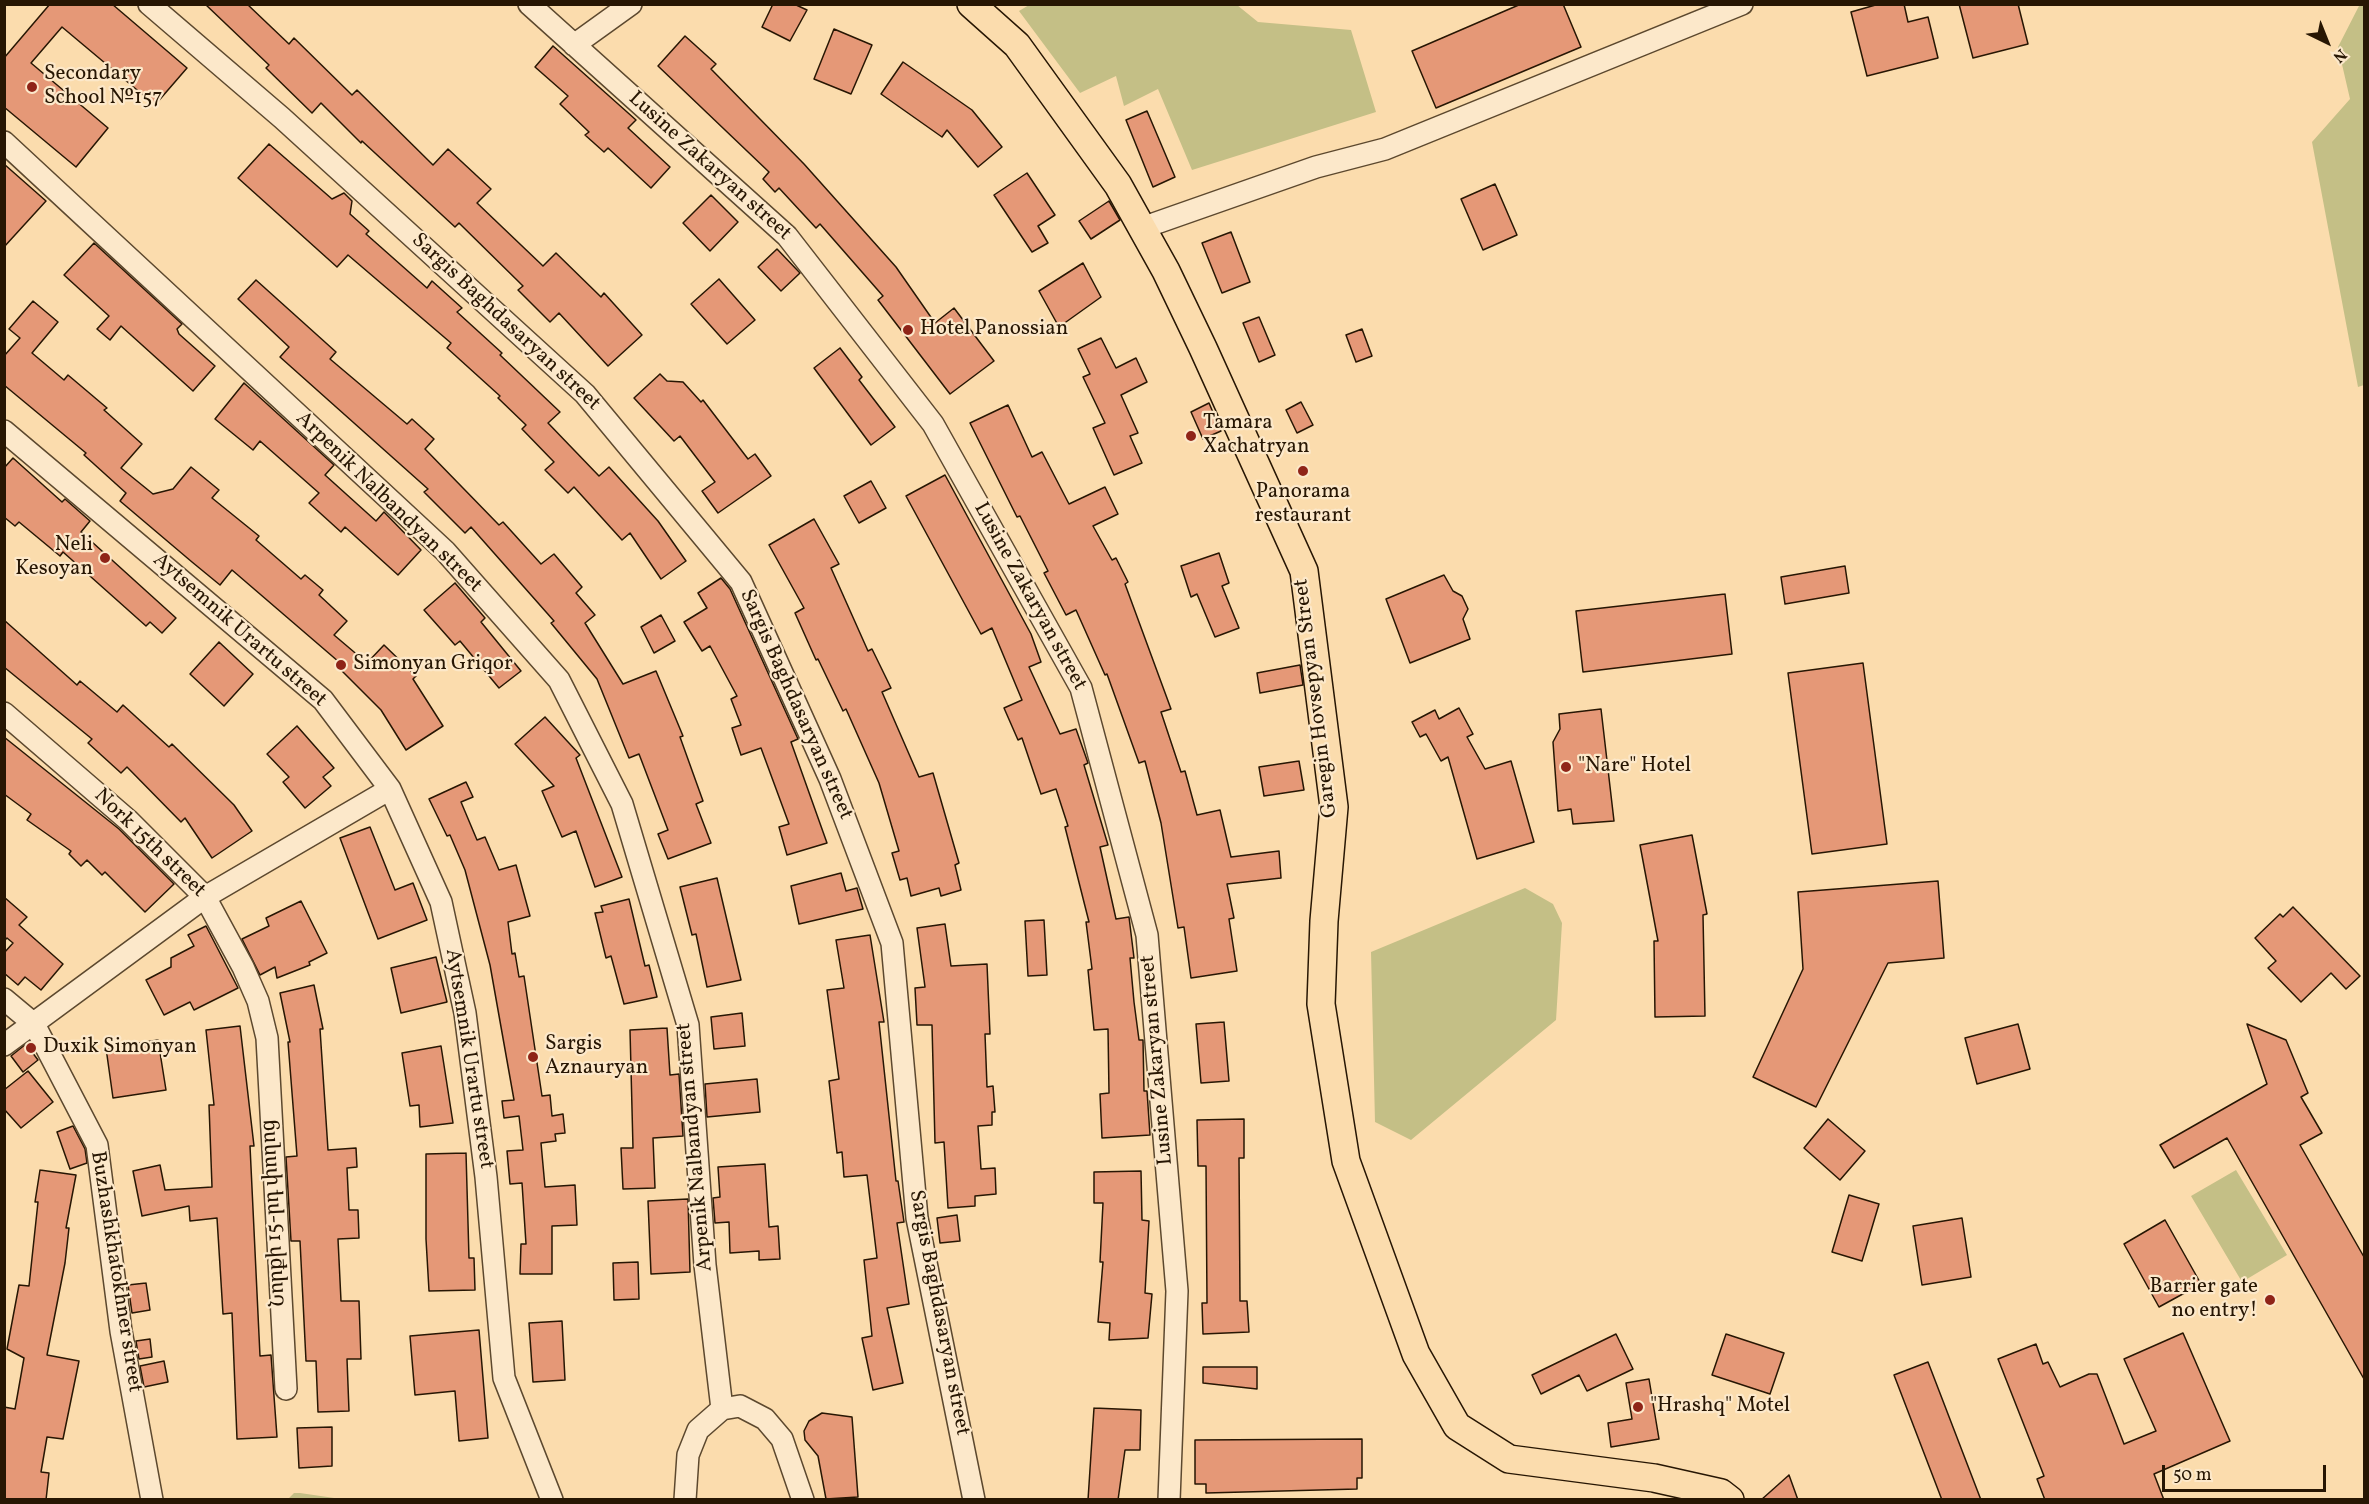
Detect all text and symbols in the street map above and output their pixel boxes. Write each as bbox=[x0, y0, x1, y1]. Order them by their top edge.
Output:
north arrow bbox=[2297, 12, 2357, 72]
text: N bbox=[2328, 43, 2351, 67]
place label: Secondary School №157 bbox=[44, 62, 163, 112]
marker: Secondary School №157 bbox=[25, 80, 39, 94]
street label: Lusine Zakaryan street bbox=[622, 87, 796, 247]
street label: Sargis Baghdasaryan street bbox=[405, 229, 605, 417]
place label: Hotel Panossian bbox=[920, 317, 1068, 343]
marker: Hotel Panossian bbox=[901, 323, 915, 337]
street label: Arpenik Nalbandyan street bbox=[289, 407, 487, 599]
place label: Tamara Xachatryan bbox=[1203, 411, 1310, 461]
marker: Tamara Xachatryan bbox=[1184, 429, 1198, 443]
marker: Panorama restaurant bbox=[1296, 464, 1310, 478]
place label: Panorama restaurant bbox=[1255, 480, 1351, 530]
street label: Lusine Zakaryan street bbox=[967, 499, 1091, 695]
place label: Neli Kesoyan bbox=[15, 533, 93, 583]
street label: Aytsemnik Urartu street bbox=[147, 549, 331, 713]
marker: Neli Kesoyan bbox=[98, 551, 112, 565]
street label: Garegin Hovsepyan Street bbox=[1290, 577, 1344, 819]
street label: Sargis Baghdasaryan street bbox=[733, 586, 857, 824]
place label: Simonyan Griqor bbox=[353, 652, 513, 678]
marker: Simonyan Griqor bbox=[334, 658, 348, 672]
place label: "Nare" Hotel bbox=[1578, 754, 1691, 780]
marker: "Nare" Hotel bbox=[1559, 760, 1573, 774]
street label: Nork 15th street bbox=[88, 784, 210, 904]
street label: Aytsemnik Urartu street bbox=[438, 947, 498, 1171]
street label: Lusine Zakaryan street bbox=[1136, 954, 1180, 1166]
street label: Arpenik Nalbandyan street bbox=[673, 1022, 719, 1272]
place label: Sargis Aznauryan bbox=[545, 1032, 648, 1082]
place label: Duxik Simonyan bbox=[43, 1035, 197, 1061]
marker: Duxik Simonyan bbox=[24, 1041, 38, 1055]
marker: Sargis Aznauryan bbox=[526, 1050, 540, 1064]
street label: Նորքի 15-րդ փողոց bbox=[258, 1119, 292, 1307]
street label: Buzhashkhatokhner street bbox=[83, 1150, 147, 1394]
street label: Sargis Baghdasaryan street bbox=[902, 1188, 974, 1438]
place label: Barrier gate no entry! bbox=[2150, 1275, 2258, 1325]
marker: Barrier gate no entry! bbox=[2263, 1293, 2277, 1307]
place label: "Hrashq" Motel bbox=[1650, 1394, 1790, 1420]
marker: "Hrashq" Motel bbox=[1631, 1400, 1645, 1414]
scale bar bbox=[2165, 1453, 2328, 1491]
text: 50 m bbox=[2173, 1463, 2212, 1488]

